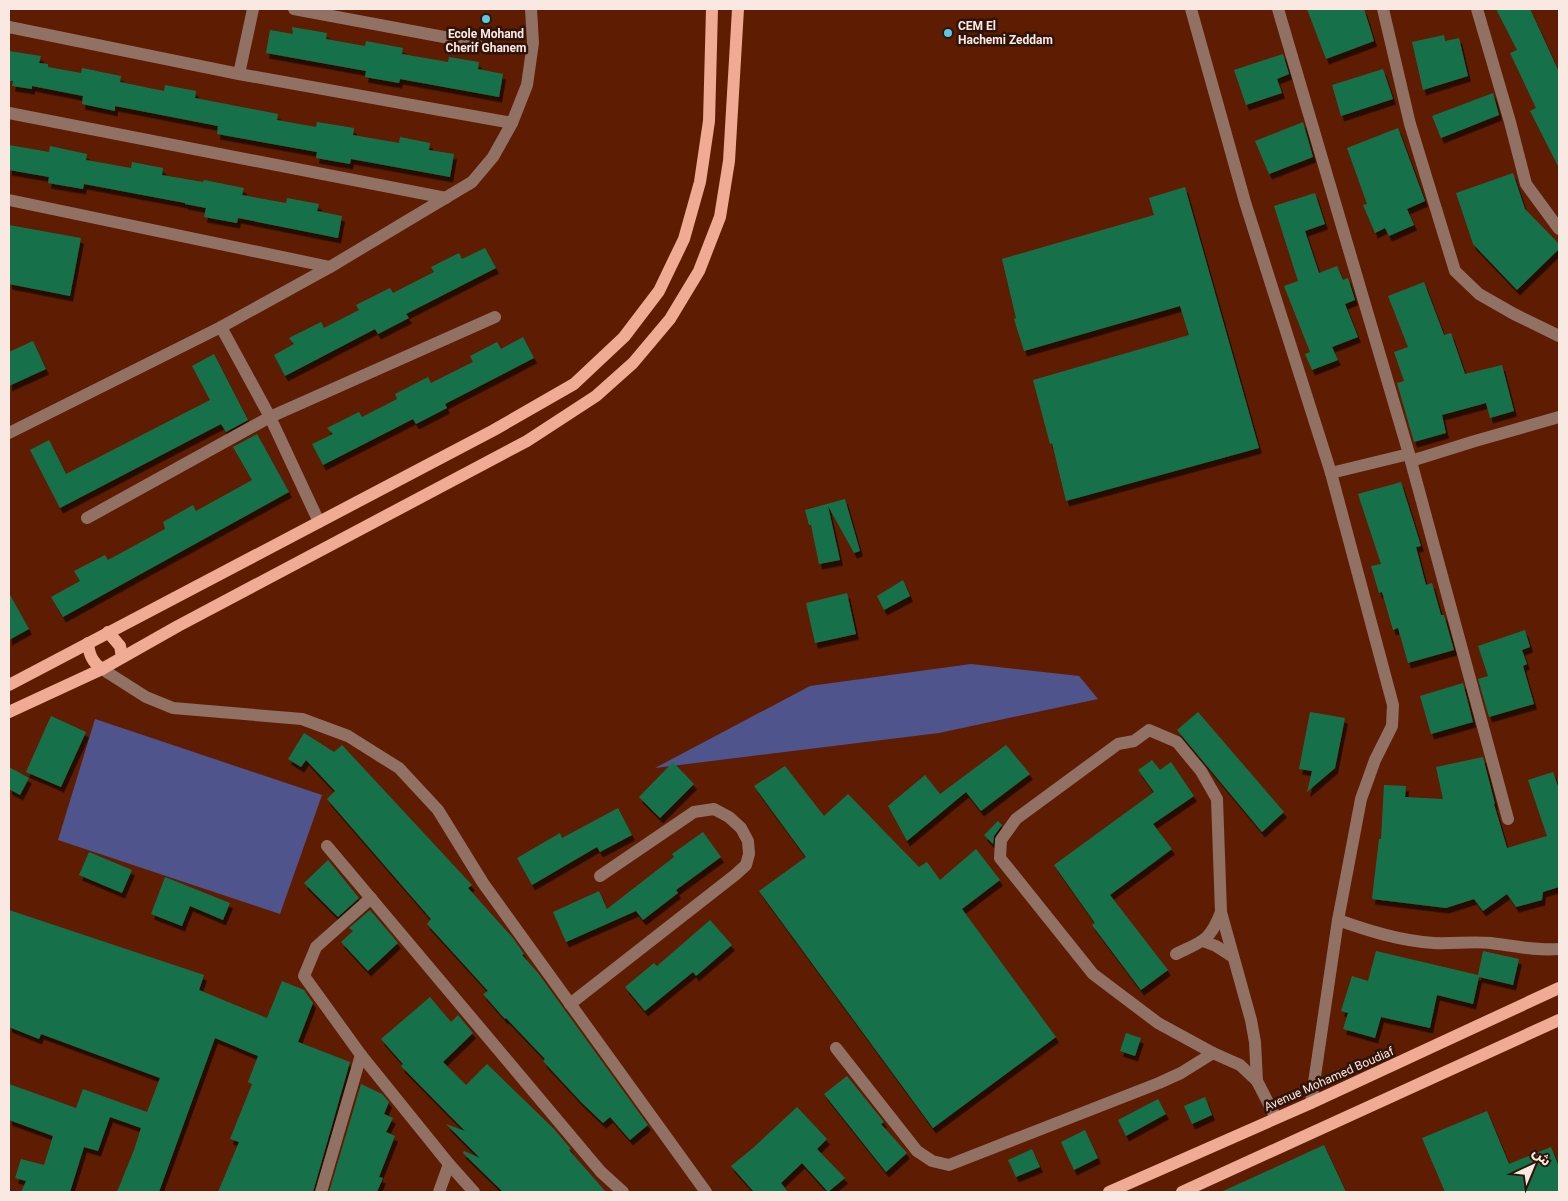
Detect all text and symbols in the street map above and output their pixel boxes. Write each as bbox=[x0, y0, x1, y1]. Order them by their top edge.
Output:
marker: Ecole Mohand Cherif Ghanem bbox=[480, 13, 492, 25]
place label: CEM El Hachemi Zeddam bbox=[958, 19, 1053, 47]
place label: Ecole Mohand Cherif Ghanem bbox=[446, 27, 526, 55]
marker: CEM El Hachemi Zeddam bbox=[942, 27, 954, 39]
street label: Avenue Mohamed Boudiaf bbox=[1262, 1044, 1397, 1114]
north arrow bbox=[1508, 1141, 1558, 1191]
text: ش bbox=[1530, 1144, 1554, 1169]

